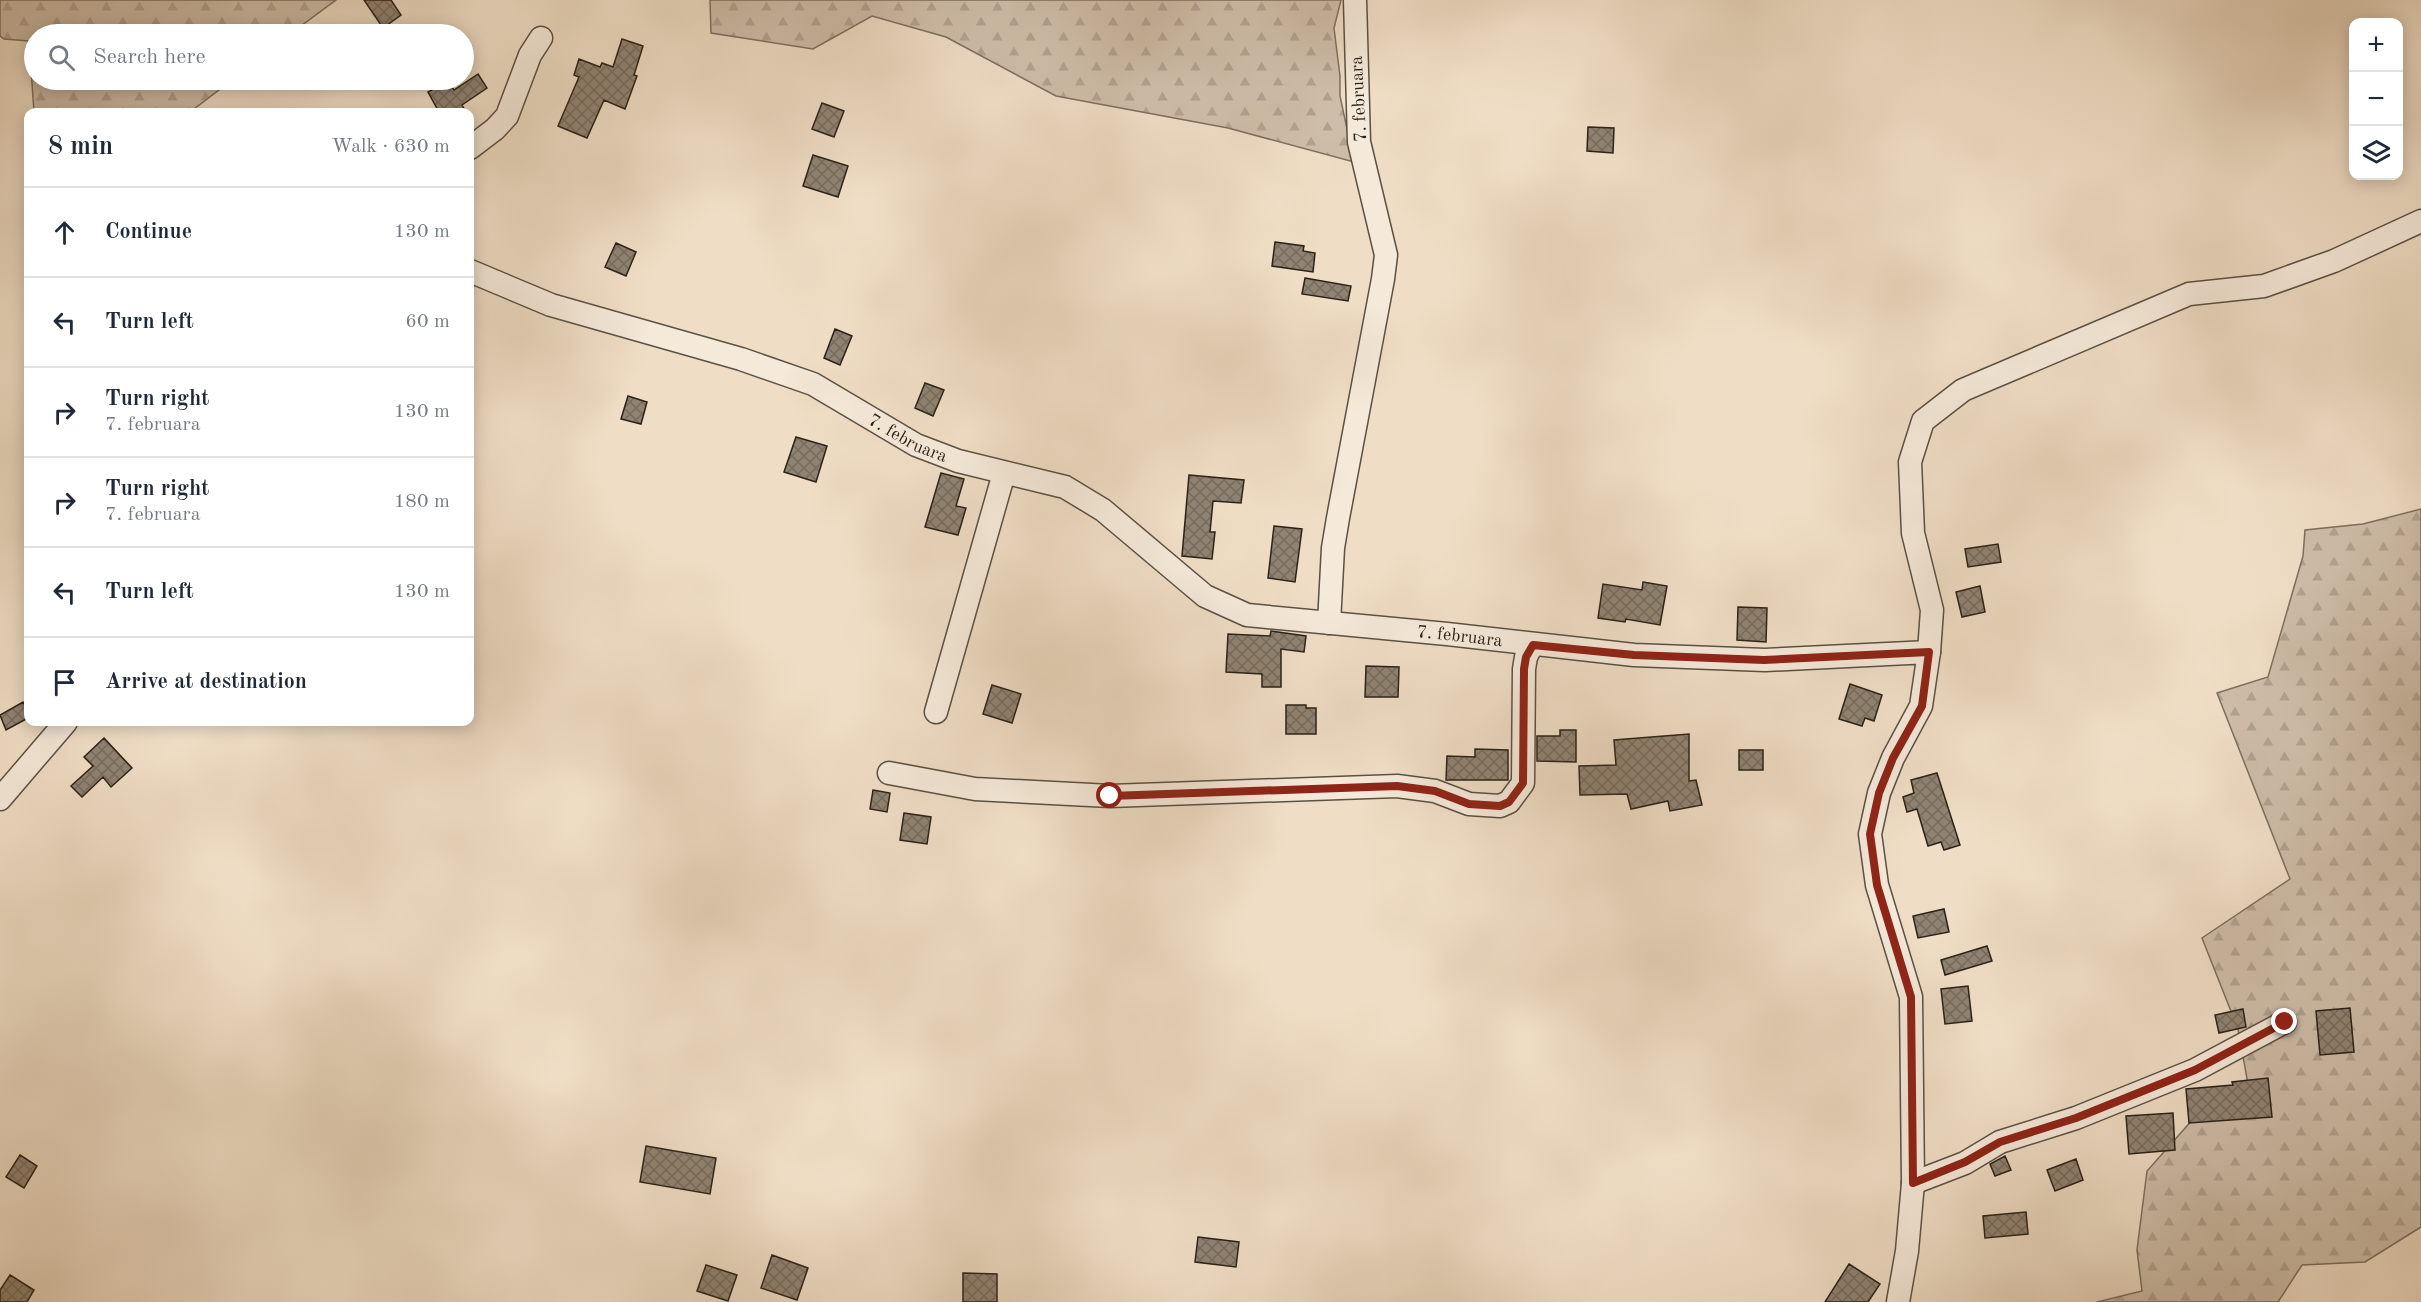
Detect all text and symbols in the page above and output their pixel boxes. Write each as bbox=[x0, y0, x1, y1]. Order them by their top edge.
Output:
map controls bbox=[2349, 18, 2403, 180]
button: + bbox=[2349, 18, 2403, 72]
search box bbox=[24, 24, 474, 90]
icon: search bbox=[45, 41, 78, 74]
text: Search here bbox=[93, 46, 206, 68]
street label: 7. februara bbox=[1348, 55, 1370, 142]
button: − bbox=[2349, 72, 2403, 126]
button: layers bbox=[2349, 126, 2403, 180]
text: 8 min bbox=[48, 134, 113, 160]
text: Walk · 630 m bbox=[331, 137, 450, 157]
icon: ahead bbox=[48, 216, 81, 249]
text: Continue bbox=[105, 221, 192, 243]
text: 130 m bbox=[394, 222, 450, 242]
icon: left bbox=[48, 306, 81, 339]
text: Turn left bbox=[105, 311, 194, 333]
text: 60 m bbox=[405, 312, 450, 332]
text: Turn right bbox=[105, 388, 209, 410]
icon: right bbox=[48, 396, 81, 429]
text: 130 m bbox=[394, 402, 450, 422]
street label: 7. februara bbox=[865, 411, 950, 466]
text: 7. februara bbox=[105, 415, 201, 435]
text: Turn right bbox=[105, 478, 209, 500]
icon: right bbox=[48, 486, 81, 519]
text: 180 m bbox=[394, 492, 450, 512]
text: 7. februara bbox=[105, 505, 201, 525]
icon: left bbox=[48, 576, 81, 609]
text: Turn left bbox=[105, 581, 194, 603]
text: 130 m bbox=[394, 582, 450, 602]
street label: 7. februara bbox=[1416, 623, 1504, 650]
icon: arrive bbox=[48, 666, 81, 699]
text: Arrive at destination bbox=[105, 671, 307, 693]
route start bbox=[1096, 782, 1122, 808]
route end bbox=[2271, 1008, 2297, 1034]

